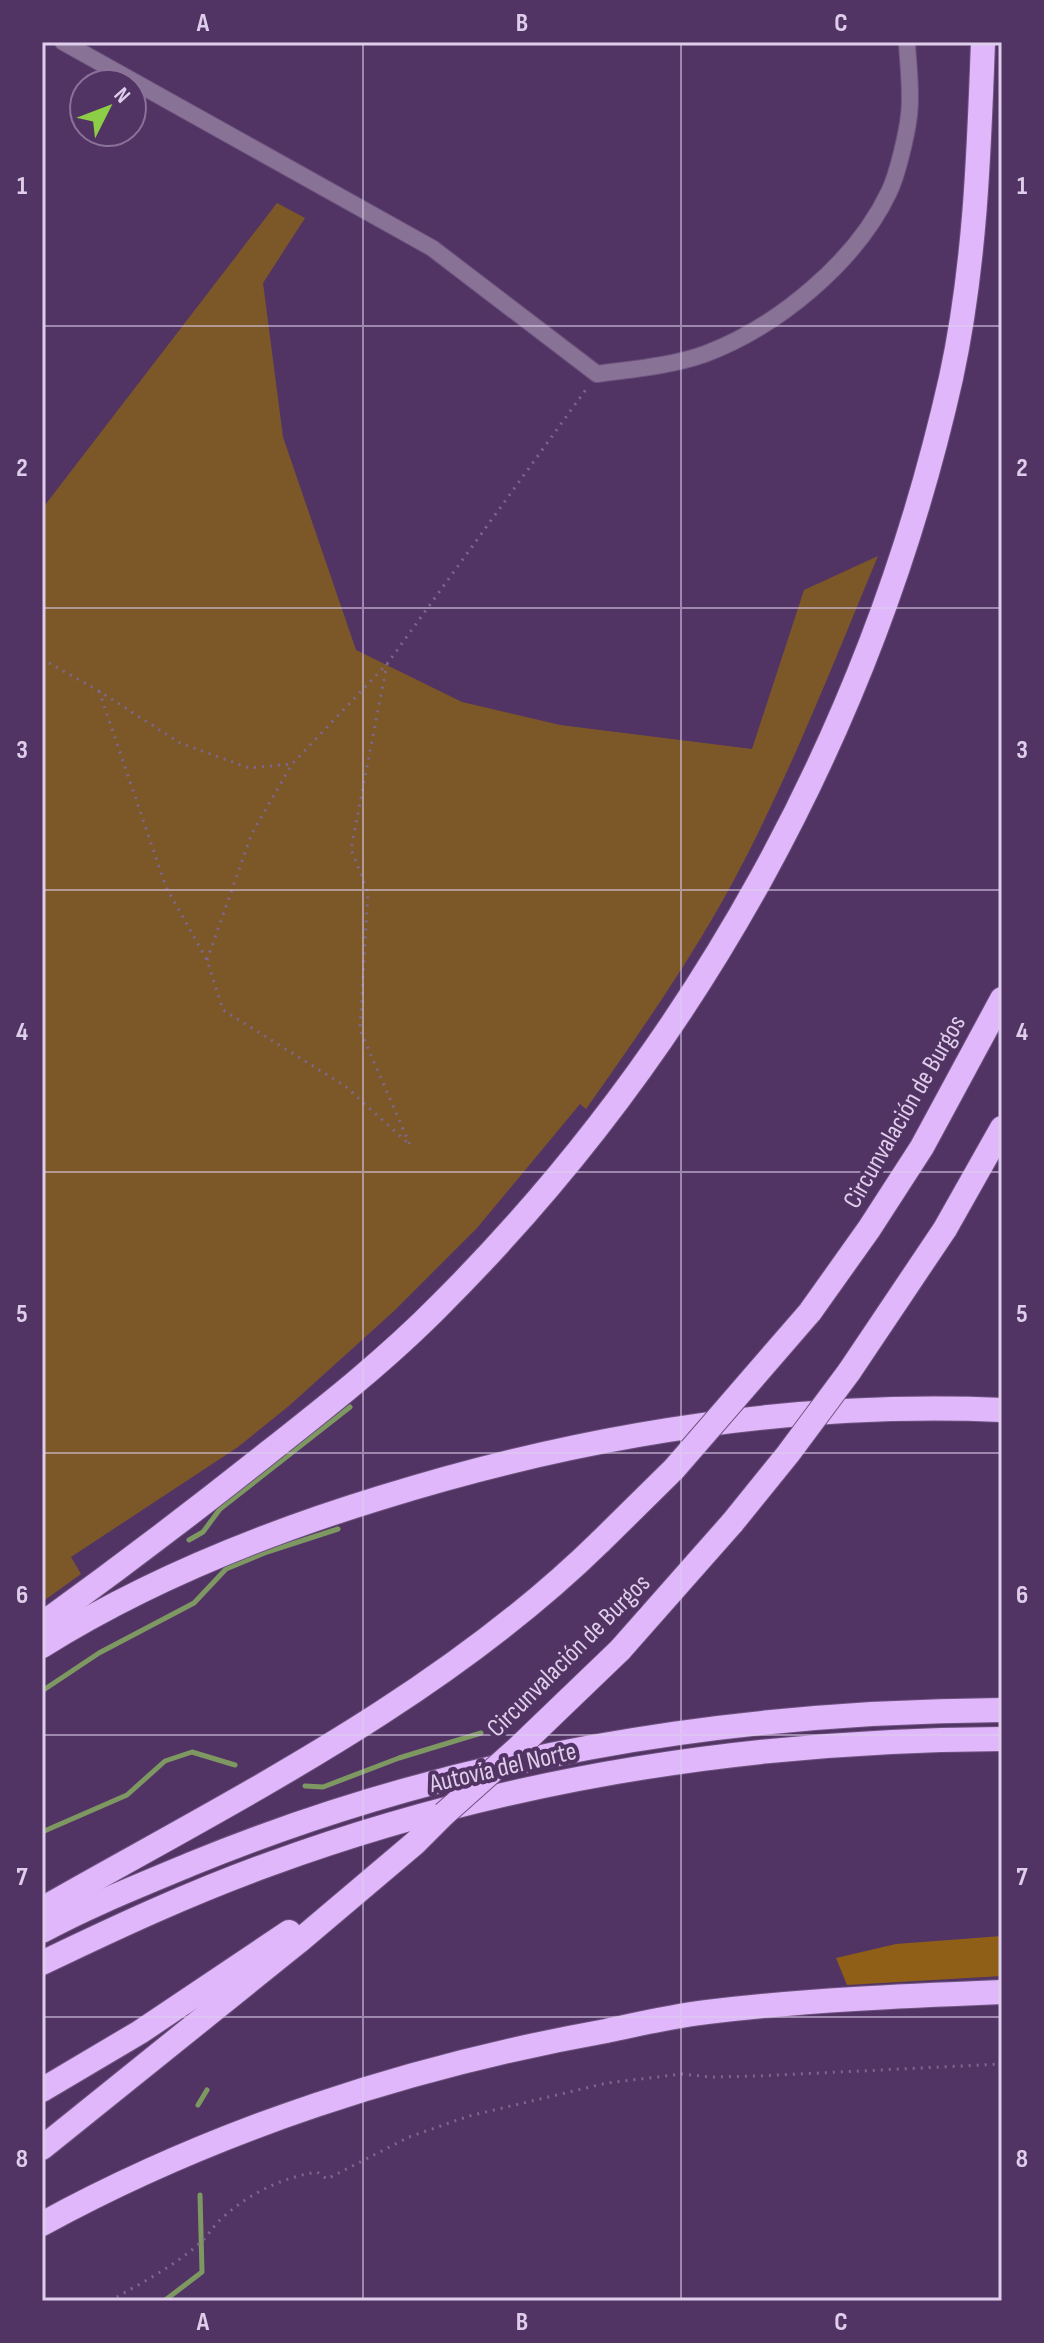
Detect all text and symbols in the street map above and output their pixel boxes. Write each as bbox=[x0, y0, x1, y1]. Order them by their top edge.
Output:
text: A bbox=[196, 8, 210, 39]
text: B bbox=[516, 8, 528, 39]
text: C bbox=[834, 8, 848, 39]
north arrow bbox=[68, 68, 148, 148]
text: N bbox=[108, 82, 136, 109]
text: 1 bbox=[17, 171, 27, 202]
text: 1 bbox=[1017, 171, 1027, 202]
text: 2 bbox=[16, 453, 28, 484]
text: 2 bbox=[1016, 453, 1028, 484]
text: 3 bbox=[16, 735, 28, 766]
text: 3 bbox=[1016, 735, 1028, 766]
street label: Circunvalación de Burgos bbox=[837, 1010, 973, 1214]
text: 4 bbox=[16, 1017, 28, 1048]
text: 4 bbox=[1016, 1017, 1028, 1048]
text: 5 bbox=[16, 1299, 28, 1330]
text: 5 bbox=[1016, 1299, 1028, 1330]
street label: Circunvalación de Burgos bbox=[481, 1568, 657, 1744]
text: 6 bbox=[16, 1580, 28, 1611]
text: 6 bbox=[1016, 1580, 1028, 1611]
street label: Autovía del Norte bbox=[426, 1736, 579, 1800]
text: 7 bbox=[16, 1862, 28, 1893]
text: 7 bbox=[1016, 1862, 1028, 1893]
text: 8 bbox=[16, 2144, 28, 2175]
text: 8 bbox=[1016, 2144, 1028, 2175]
text: A bbox=[196, 2307, 210, 2338]
text: B bbox=[516, 2307, 528, 2338]
text: C bbox=[834, 2307, 848, 2338]

